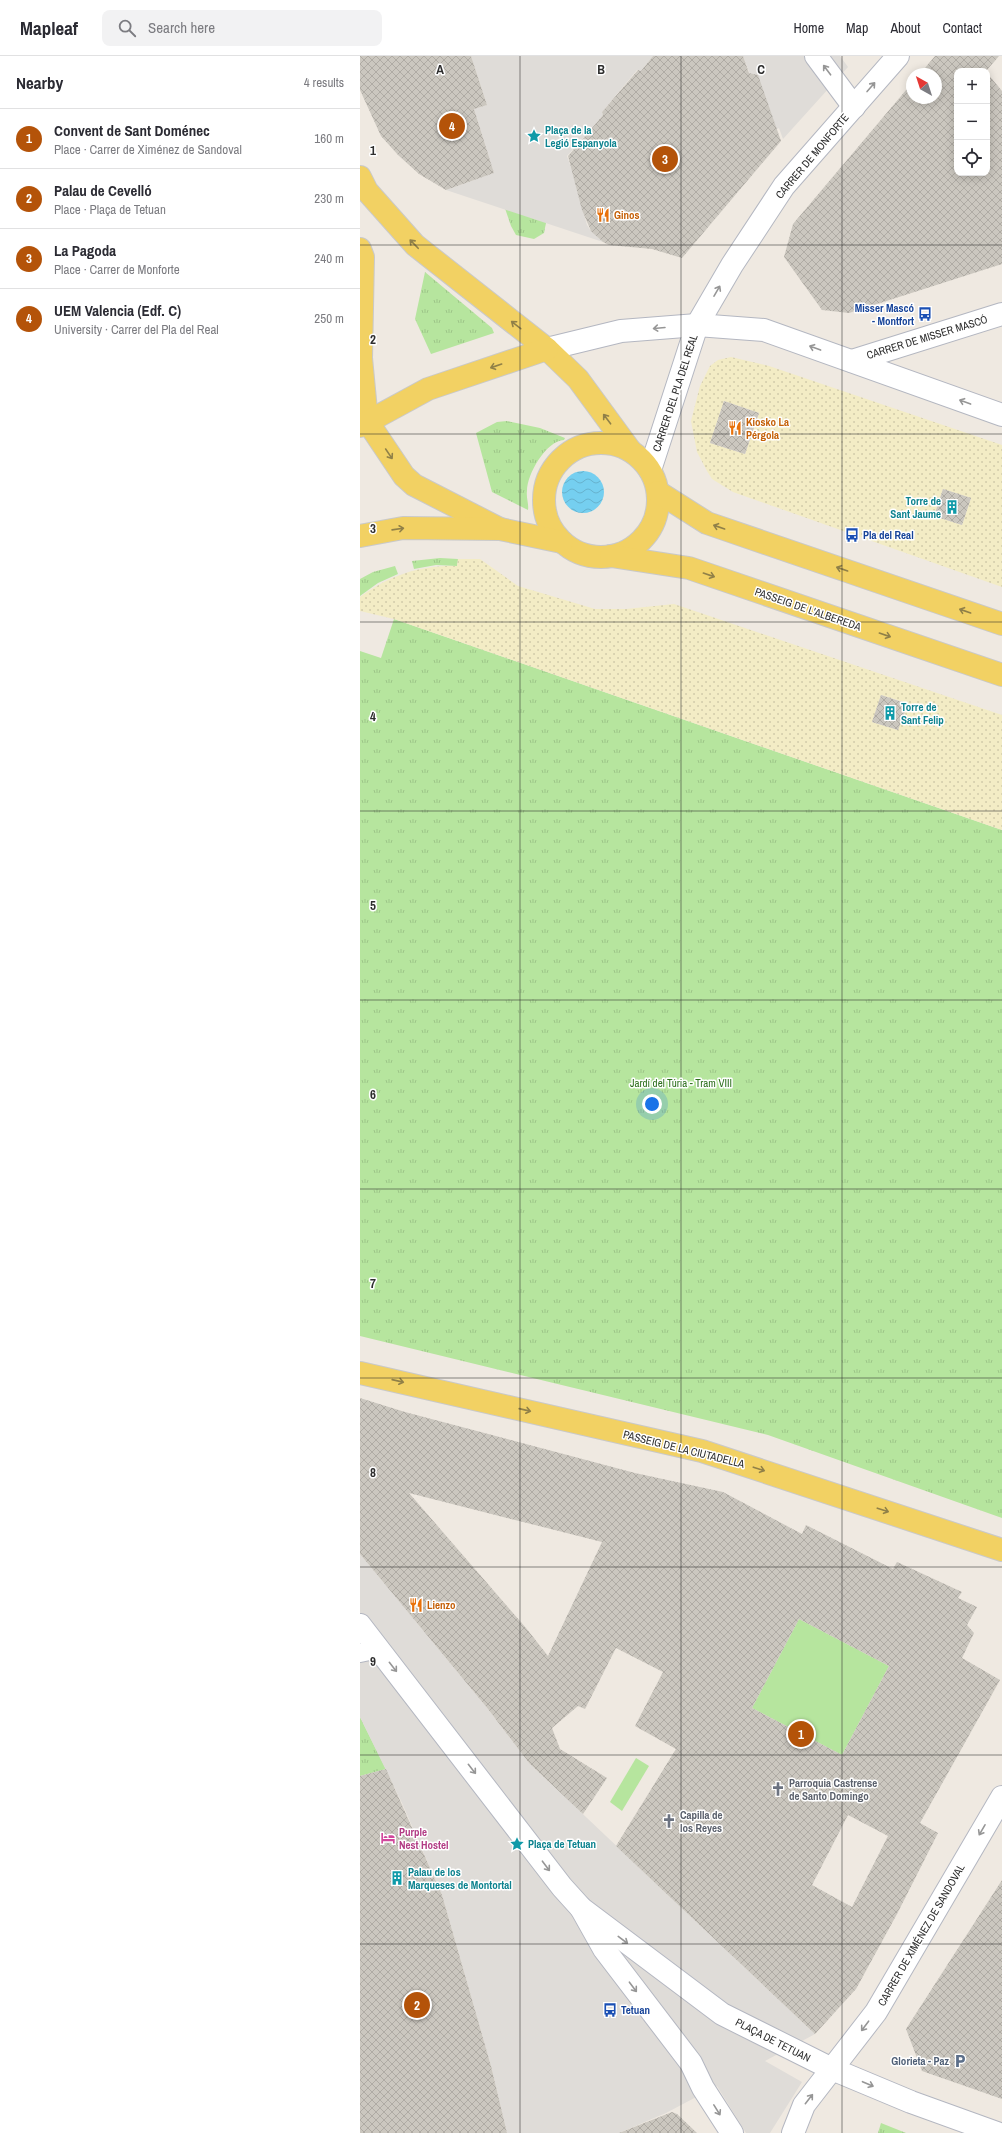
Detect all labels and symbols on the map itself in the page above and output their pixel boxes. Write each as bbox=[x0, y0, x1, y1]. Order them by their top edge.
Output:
text: A bbox=[436, 61, 444, 78]
text: B bbox=[597, 61, 605, 78]
text: C bbox=[757, 61, 765, 78]
one-way arrow bbox=[822, 65, 831, 76]
north arrow bbox=[906, 68, 942, 104]
one-way arrow bbox=[866, 82, 875, 93]
street label: CARRER DE MONFORTE bbox=[772, 110, 852, 202]
pin: 4 bbox=[439, 111, 465, 141]
place label: Plaça de la Legió Espanyola bbox=[545, 123, 617, 150]
place icon: Plaça de la Legió Espanyola bbox=[526, 128, 542, 144]
text: 1 bbox=[370, 142, 376, 159]
pin: 3 bbox=[652, 144, 678, 174]
restaurant icon: Ginos bbox=[595, 207, 611, 223]
place label: Ginos bbox=[614, 208, 640, 222]
one-way arrow bbox=[409, 239, 419, 249]
one-way arrow bbox=[713, 285, 721, 297]
place label: Misser Mascó - Montfort bbox=[855, 301, 914, 328]
bus stop icon: Misser Mascó - Montfort bbox=[917, 306, 933, 322]
street label: CARRER DE MISSER MASCÓ bbox=[865, 312, 989, 362]
one-way arrow bbox=[510, 320, 521, 329]
one-way arrow bbox=[653, 325, 666, 332]
text: 2 bbox=[370, 331, 376, 348]
street label: CARRER DEL PLA DEL REAL bbox=[649, 333, 701, 453]
one-way arrow bbox=[810, 343, 822, 351]
one-way arrow bbox=[490, 363, 503, 370]
one-way arrow bbox=[959, 398, 972, 405]
one-way arrow bbox=[603, 413, 611, 424]
place label: Kiosko La Pérgola bbox=[746, 415, 789, 442]
restaurant icon: Kiosko La Pérgola bbox=[727, 420, 743, 436]
one-way arrow bbox=[384, 448, 393, 459]
place label: Torre de Sant Jaume bbox=[890, 494, 941, 521]
building icon: Torre de Sant Jaume bbox=[944, 499, 960, 515]
text: 3 bbox=[370, 520, 376, 537]
one-way arrow bbox=[713, 523, 726, 530]
one-way arrow bbox=[391, 525, 404, 533]
bus stop icon: Pla del Real bbox=[844, 527, 860, 543]
place label: Pla del Real bbox=[863, 528, 914, 542]
one-way arrow bbox=[837, 565, 849, 573]
one-way arrow bbox=[702, 572, 715, 579]
street label: PASSEIG DE L'ALBEREDA bbox=[753, 584, 864, 634]
one-way arrow bbox=[959, 607, 971, 615]
one-way arrow bbox=[878, 632, 890, 640]
place label: Torre de Sant Felip bbox=[901, 700, 944, 727]
building icon: Torre de Sant Felip bbox=[882, 705, 898, 721]
text: 4 bbox=[370, 708, 376, 725]
text: 5 bbox=[370, 897, 376, 914]
park label: Jardí del Túria - Tram VIII bbox=[630, 1076, 732, 1090]
text: 6 bbox=[370, 1086, 376, 1103]
your location bbox=[642, 1094, 662, 1114]
text: 7 bbox=[370, 1275, 376, 1292]
one-way arrow bbox=[391, 1378, 404, 1386]
one-way arrow bbox=[518, 1407, 531, 1415]
street label: PASSEIG DE LA CIUTADELLA bbox=[622, 1427, 747, 1471]
text: 8 bbox=[370, 1464, 376, 1481]
one-way arrow bbox=[753, 1466, 766, 1473]
one-way arrow bbox=[876, 1507, 888, 1515]
restaurant icon: Lienzo bbox=[408, 1597, 424, 1613]
place label: Lienzo bbox=[427, 1598, 456, 1612]
text: 9 bbox=[370, 1653, 376, 1670]
one-way arrow bbox=[388, 1661, 397, 1672]
pin: 1 bbox=[788, 1719, 814, 1749]
one-way arrow bbox=[468, 1764, 477, 1775]
place label: Parroquia Castrense de Santo Domingo bbox=[789, 1776, 877, 1803]
church icon: Parroquia Castrense de Santo Domingo bbox=[770, 1781, 786, 1797]
place label: Capilla de los Reyes bbox=[680, 1808, 723, 1835]
church icon: Capilla de los Reyes bbox=[661, 1813, 677, 1829]
one-way arrow bbox=[978, 1824, 986, 1836]
place label: Purple Nest Hostel bbox=[399, 1825, 449, 1852]
hotel icon: Purple Nest Hostel bbox=[380, 1830, 396, 1846]
place icon: Plaça de Tetuan bbox=[509, 1836, 525, 1852]
place label: Plaça de Tetuan bbox=[528, 1837, 596, 1851]
one-way arrow bbox=[542, 1860, 550, 1871]
street label: CARRER DE XIMÉNEZ DE SANDOVAL bbox=[875, 1861, 967, 2009]
place label: Palau de los Marqueses de Montortal bbox=[408, 1865, 512, 1892]
building icon: Palau de los Marqueses de Montortal bbox=[389, 1870, 405, 1886]
one-way arrow bbox=[618, 1936, 629, 1944]
one-way arrow bbox=[629, 1982, 637, 1993]
pin: 2 bbox=[404, 1990, 430, 2020]
bus stop icon: Tetuan bbox=[602, 2002, 618, 2018]
place label: Tetuan bbox=[621, 2003, 650, 2017]
street label: PLAÇA DE TETUAN bbox=[733, 2015, 813, 2065]
one-way arrow bbox=[861, 2020, 869, 2031]
parking icon: Glorieta - Paz bbox=[952, 2053, 968, 2069]
place label: Glorieta - Paz bbox=[891, 2054, 949, 2068]
one-way arrow bbox=[862, 2081, 874, 2088]
one-way arrow bbox=[804, 2093, 813, 2104]
one-way arrow bbox=[713, 2105, 722, 2116]

